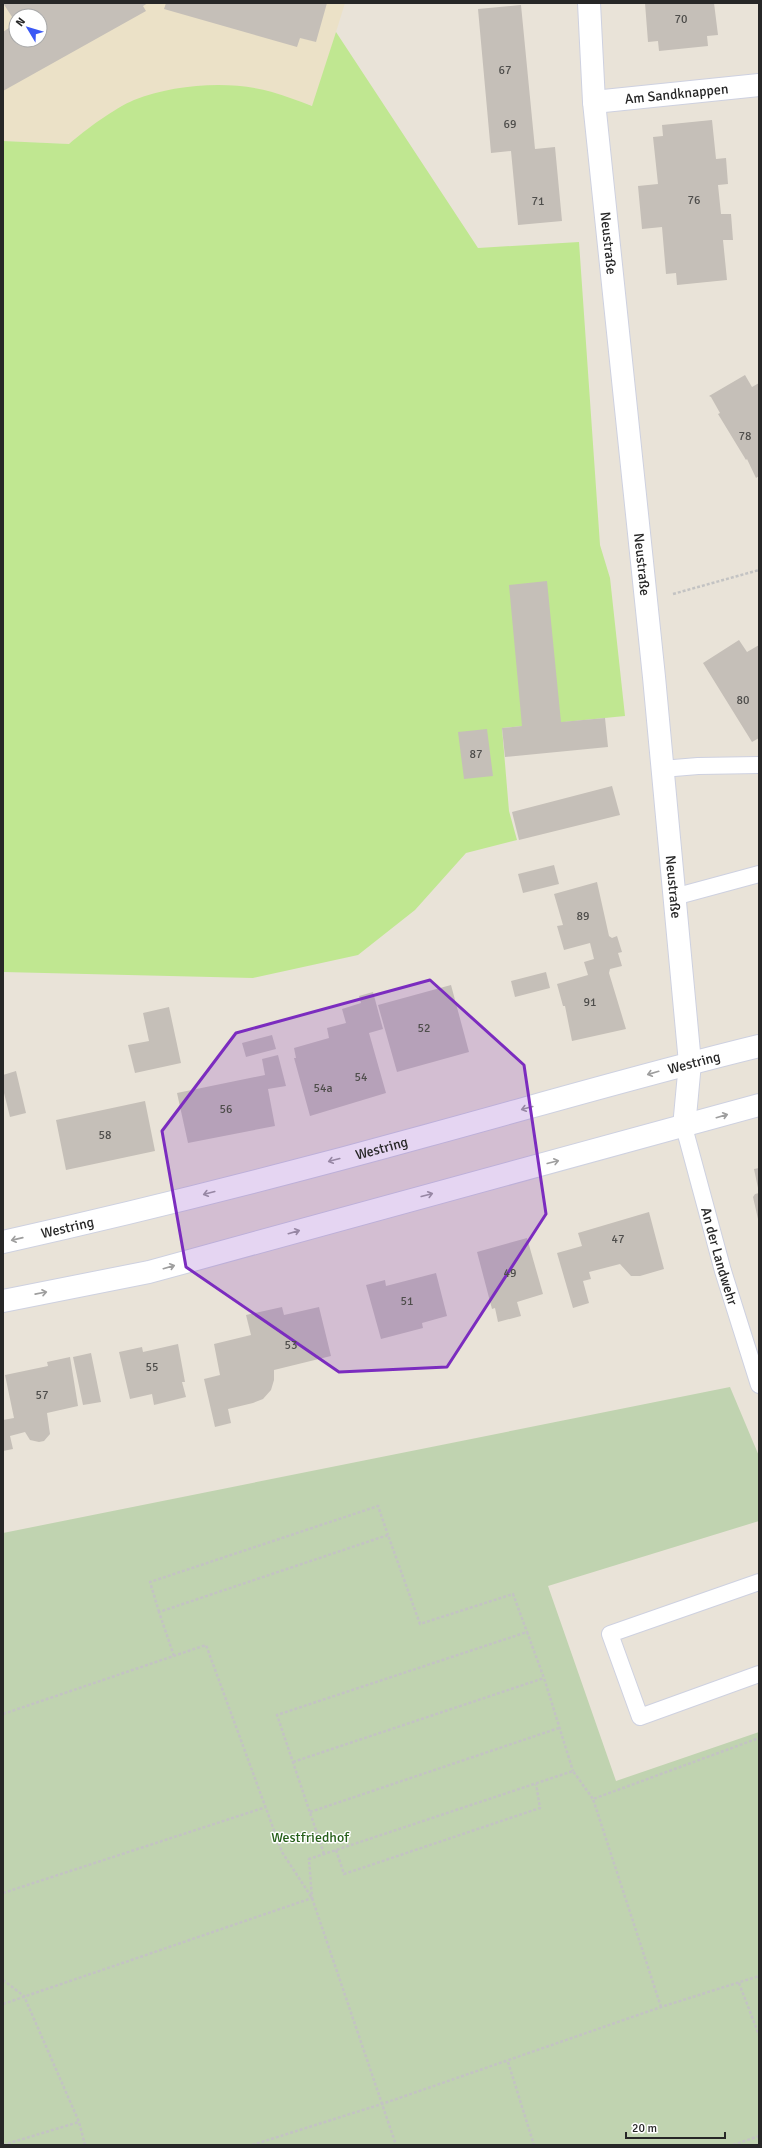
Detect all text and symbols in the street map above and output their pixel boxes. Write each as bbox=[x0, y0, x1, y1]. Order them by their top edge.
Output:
north arrow bbox=[8, 8, 48, 48]
house number: 70 bbox=[675, 12, 687, 27]
text: N bbox=[13, 15, 28, 29]
house number: 67 bbox=[499, 63, 511, 78]
street label: Am Sandknappen bbox=[624, 80, 729, 108]
house number: 69 bbox=[504, 117, 516, 132]
house number: 76 bbox=[688, 193, 700, 208]
house number: 71 bbox=[532, 194, 544, 209]
street label: Neustraße bbox=[596, 211, 620, 275]
house number: 78 bbox=[739, 429, 751, 444]
street label: Neustraße bbox=[630, 532, 653, 597]
house number: 80 bbox=[737, 693, 749, 708]
house number: 87 bbox=[470, 747, 482, 762]
street label: Neustraße bbox=[662, 855, 684, 919]
house number: 89 bbox=[577, 909, 589, 924]
house number: 91 bbox=[584, 995, 596, 1010]
house number: 52 bbox=[418, 1021, 430, 1036]
street label: Westring bbox=[666, 1048, 722, 1078]
house number: 54 bbox=[355, 1070, 368, 1085]
one-way arrow bbox=[646, 1070, 659, 1077]
house number: 54a bbox=[313, 1081, 333, 1096]
house number: 56 bbox=[220, 1102, 232, 1117]
one-way arrow bbox=[521, 1105, 534, 1112]
one-way arrow bbox=[715, 1112, 728, 1119]
house number: 58 bbox=[99, 1128, 111, 1143]
street label: Westring bbox=[354, 1133, 410, 1164]
one-way arrow bbox=[328, 1157, 341, 1164]
one-way arrow bbox=[546, 1157, 559, 1165]
one-way arrow bbox=[202, 1190, 215, 1197]
one-way arrow bbox=[421, 1191, 434, 1198]
street label: An der Landwehr bbox=[697, 1205, 742, 1308]
street label: Westring bbox=[39, 1213, 96, 1242]
one-way arrow bbox=[287, 1228, 300, 1235]
house number: 47 bbox=[612, 1232, 624, 1247]
one-way arrow bbox=[11, 1236, 24, 1244]
one-way arrow bbox=[162, 1263, 175, 1270]
house number: 49 bbox=[504, 1266, 516, 1281]
one-way arrow bbox=[34, 1289, 47, 1297]
house number: 51 bbox=[401, 1294, 413, 1309]
house number: 53 bbox=[285, 1338, 297, 1353]
house number: 55 bbox=[146, 1360, 158, 1375]
house number: 57 bbox=[36, 1388, 48, 1403]
park label: Westfriedhof bbox=[271, 1829, 350, 1846]
scale bar bbox=[626, 2114, 725, 2140]
text: 20 m bbox=[632, 2121, 657, 2136]

